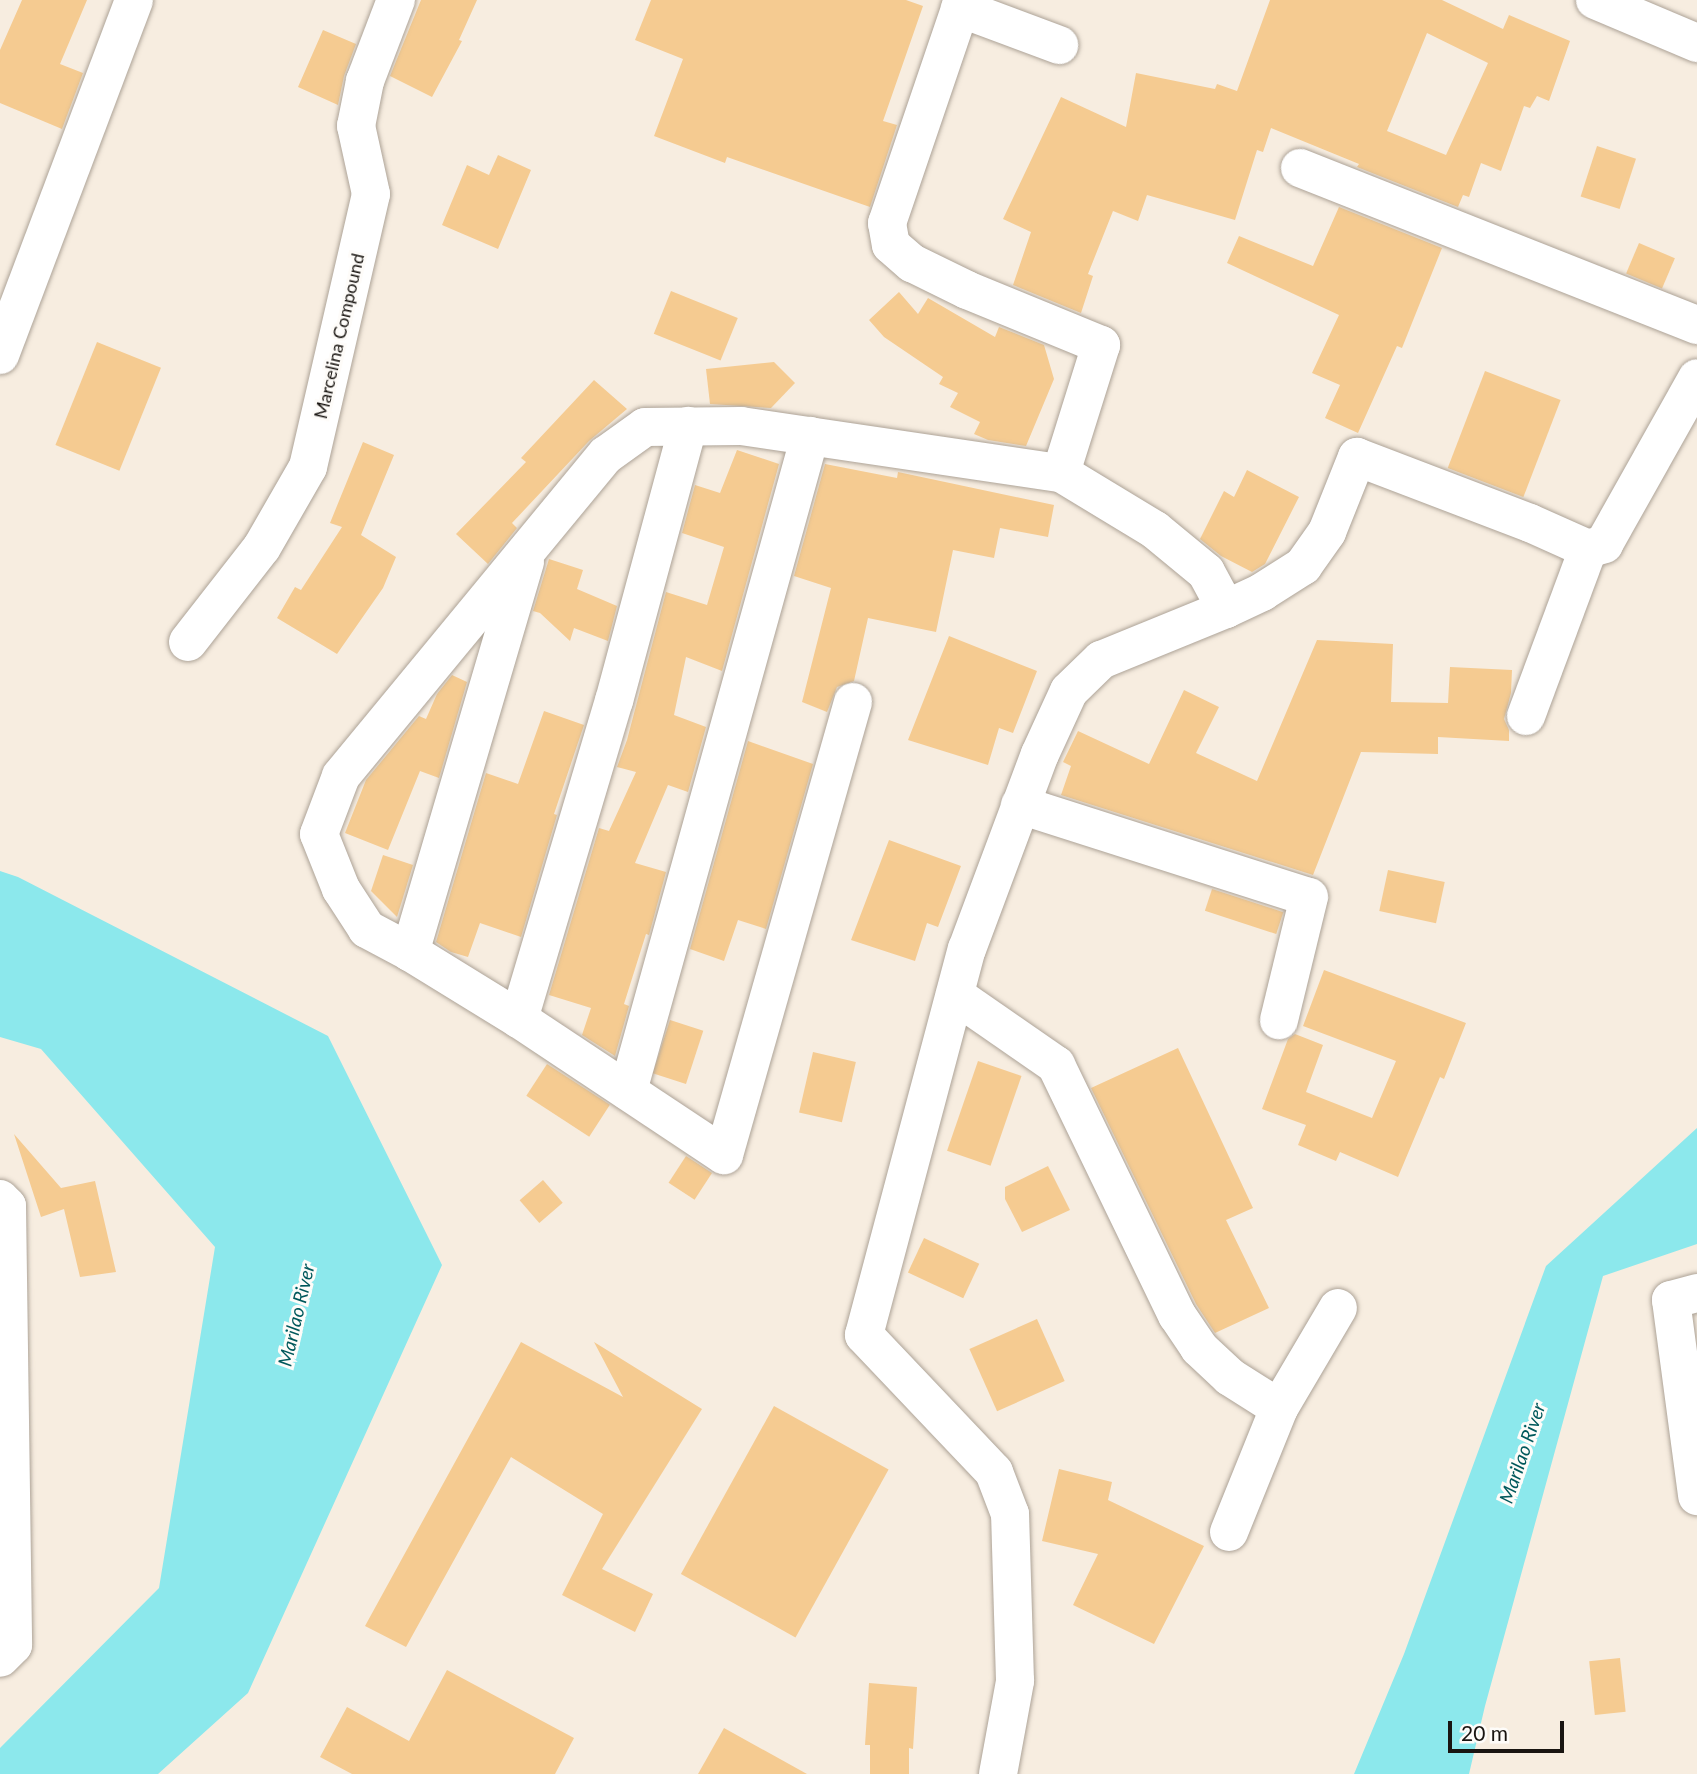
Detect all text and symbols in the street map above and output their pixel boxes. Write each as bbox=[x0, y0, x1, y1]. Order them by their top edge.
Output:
street label: Marcelina Compound bbox=[309, 251, 369, 421]
water label: Marilao River bbox=[273, 1261, 319, 1369]
water label: Marilao River bbox=[1494, 1400, 1550, 1506]
scale bar bbox=[1452, 1708, 1568, 1752]
text: 20 m bbox=[1461, 1720, 1508, 1745]

